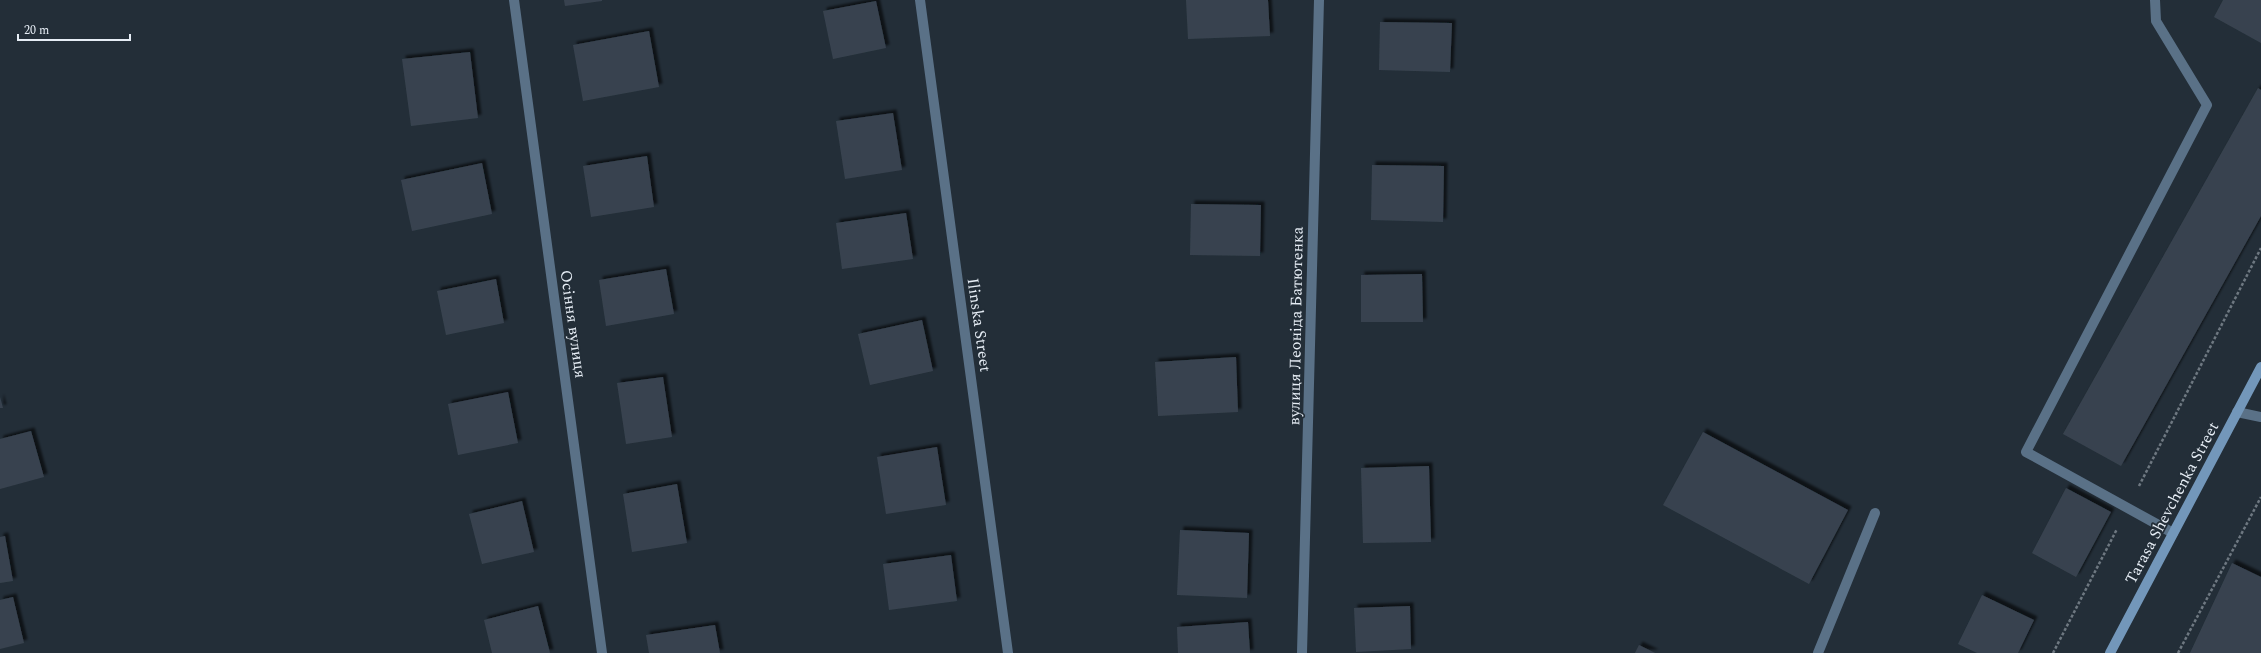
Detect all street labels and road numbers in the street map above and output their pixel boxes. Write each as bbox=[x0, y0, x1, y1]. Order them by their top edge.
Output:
street label: вулиця Леоніда Батютенка bbox=[1282, 226, 1310, 426]
street label: Осіння вулиця bbox=[554, 268, 592, 380]
street label: Ilinska Street bbox=[961, 276, 998, 374]
street label: Tarasa Shevchenka Street bbox=[2119, 417, 2225, 588]

